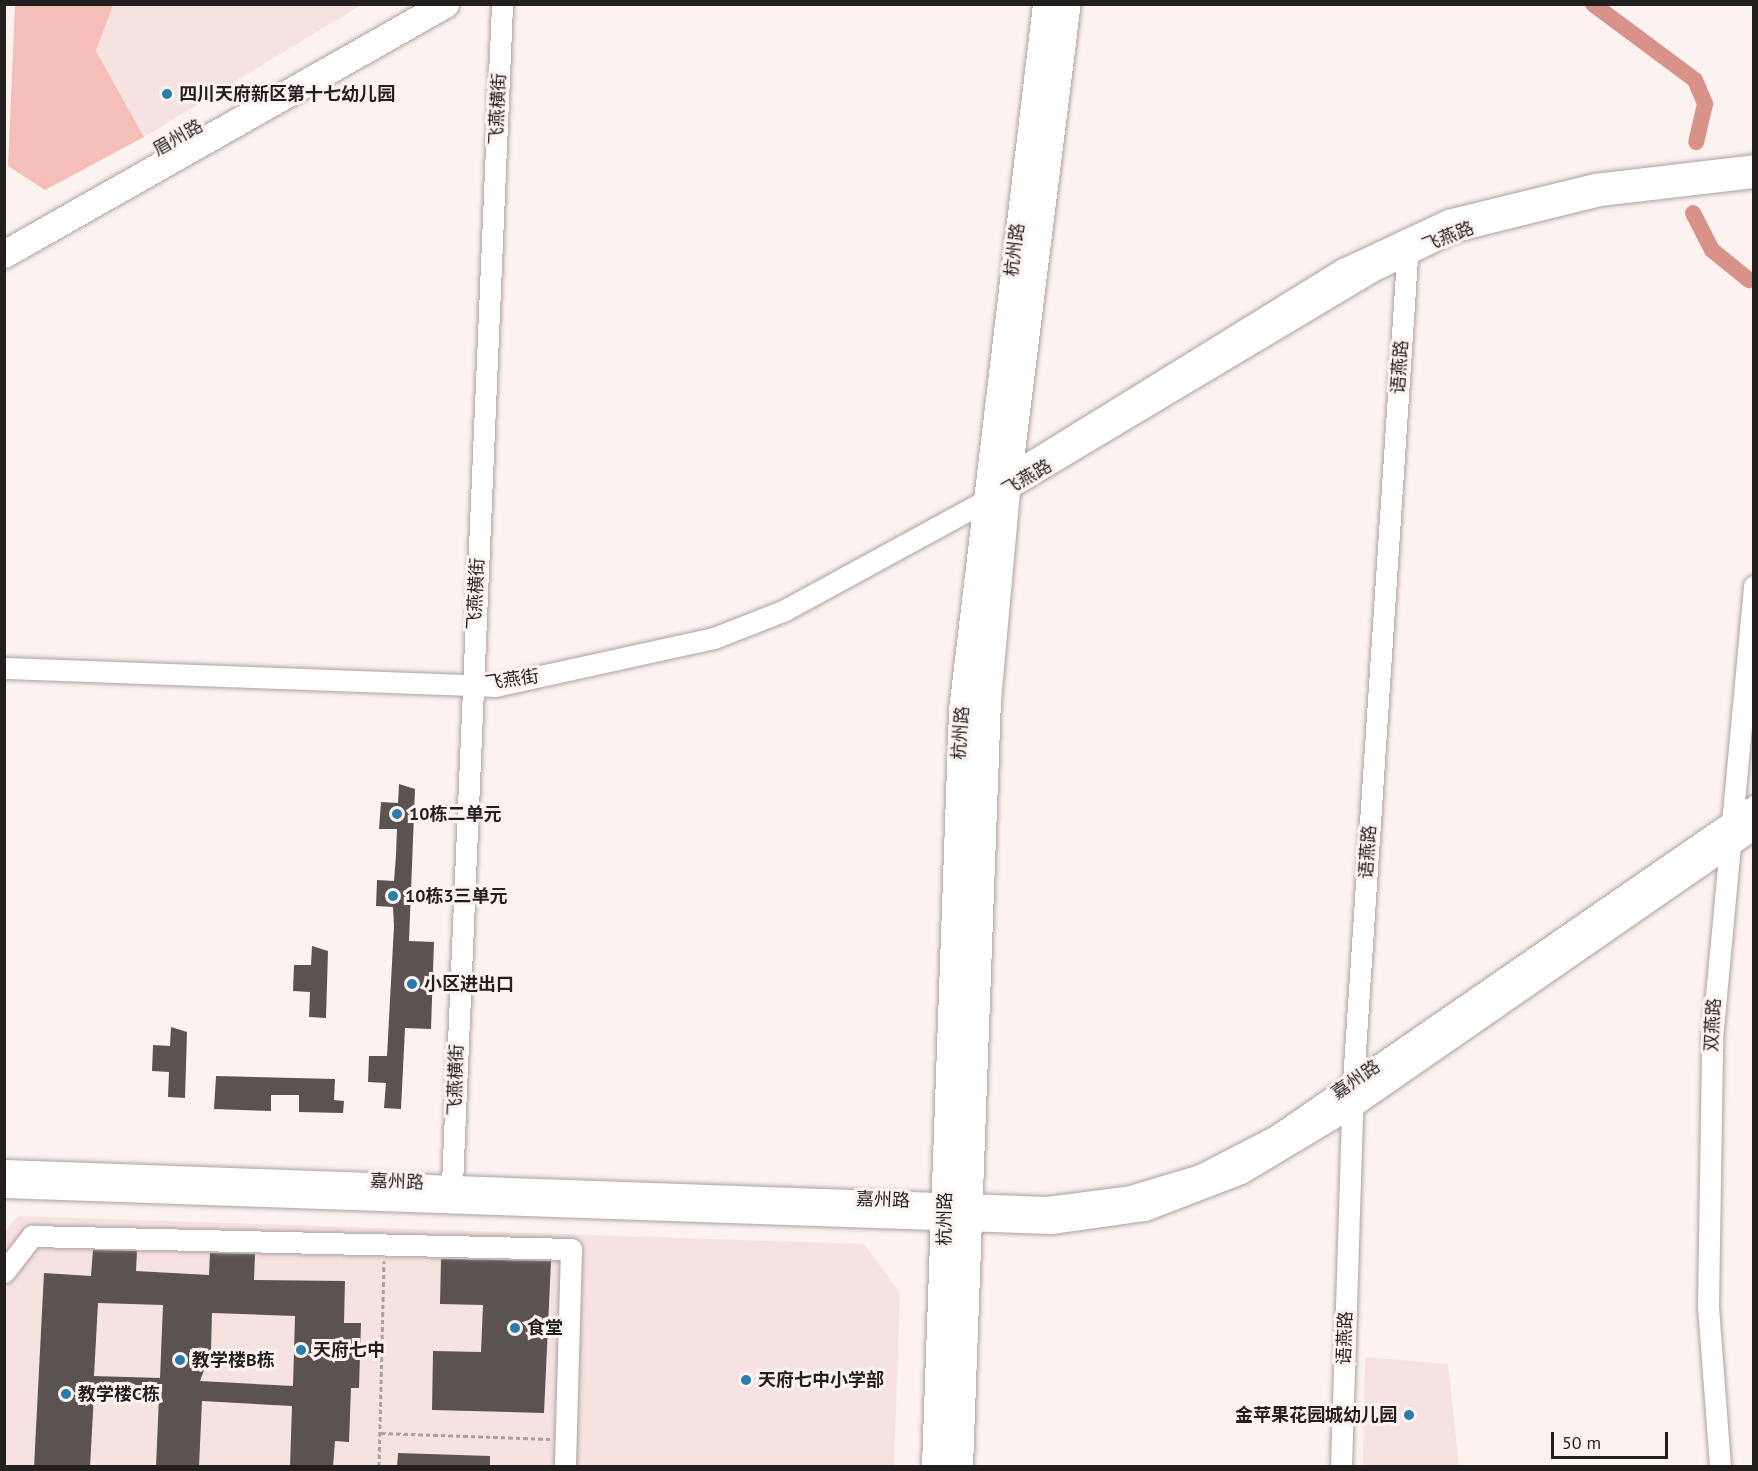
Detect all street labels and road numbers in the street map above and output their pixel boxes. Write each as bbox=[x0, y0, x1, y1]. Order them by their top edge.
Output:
street label: 飞燕横街 bbox=[485, 72, 511, 146]
street label: 眉州路 bbox=[149, 115, 207, 161]
street label: 飞燕路 bbox=[1419, 217, 1477, 257]
street label: 杭州路 bbox=[1001, 222, 1029, 278]
street label: 语燕路 bbox=[1387, 339, 1413, 395]
street label: 飞燕路 bbox=[998, 455, 1056, 501]
street label: 飞燕横街 bbox=[463, 557, 489, 631]
street label: 飞燕街 bbox=[484, 666, 540, 694]
street label: 杭州路 bbox=[948, 705, 974, 761]
street label: 语燕路 bbox=[1355, 824, 1381, 880]
street label: 双燕路 bbox=[1701, 997, 1725, 1053]
street label: 飞燕横街 bbox=[444, 1044, 468, 1116]
street label: 嘉州路 bbox=[1328, 1056, 1384, 1104]
street label: 嘉州路 bbox=[370, 1170, 424, 1194]
street label: 嘉州路 bbox=[856, 1188, 910, 1212]
street label: 杭州路 bbox=[934, 1192, 956, 1246]
street label: 语燕路 bbox=[1333, 1311, 1357, 1365]

